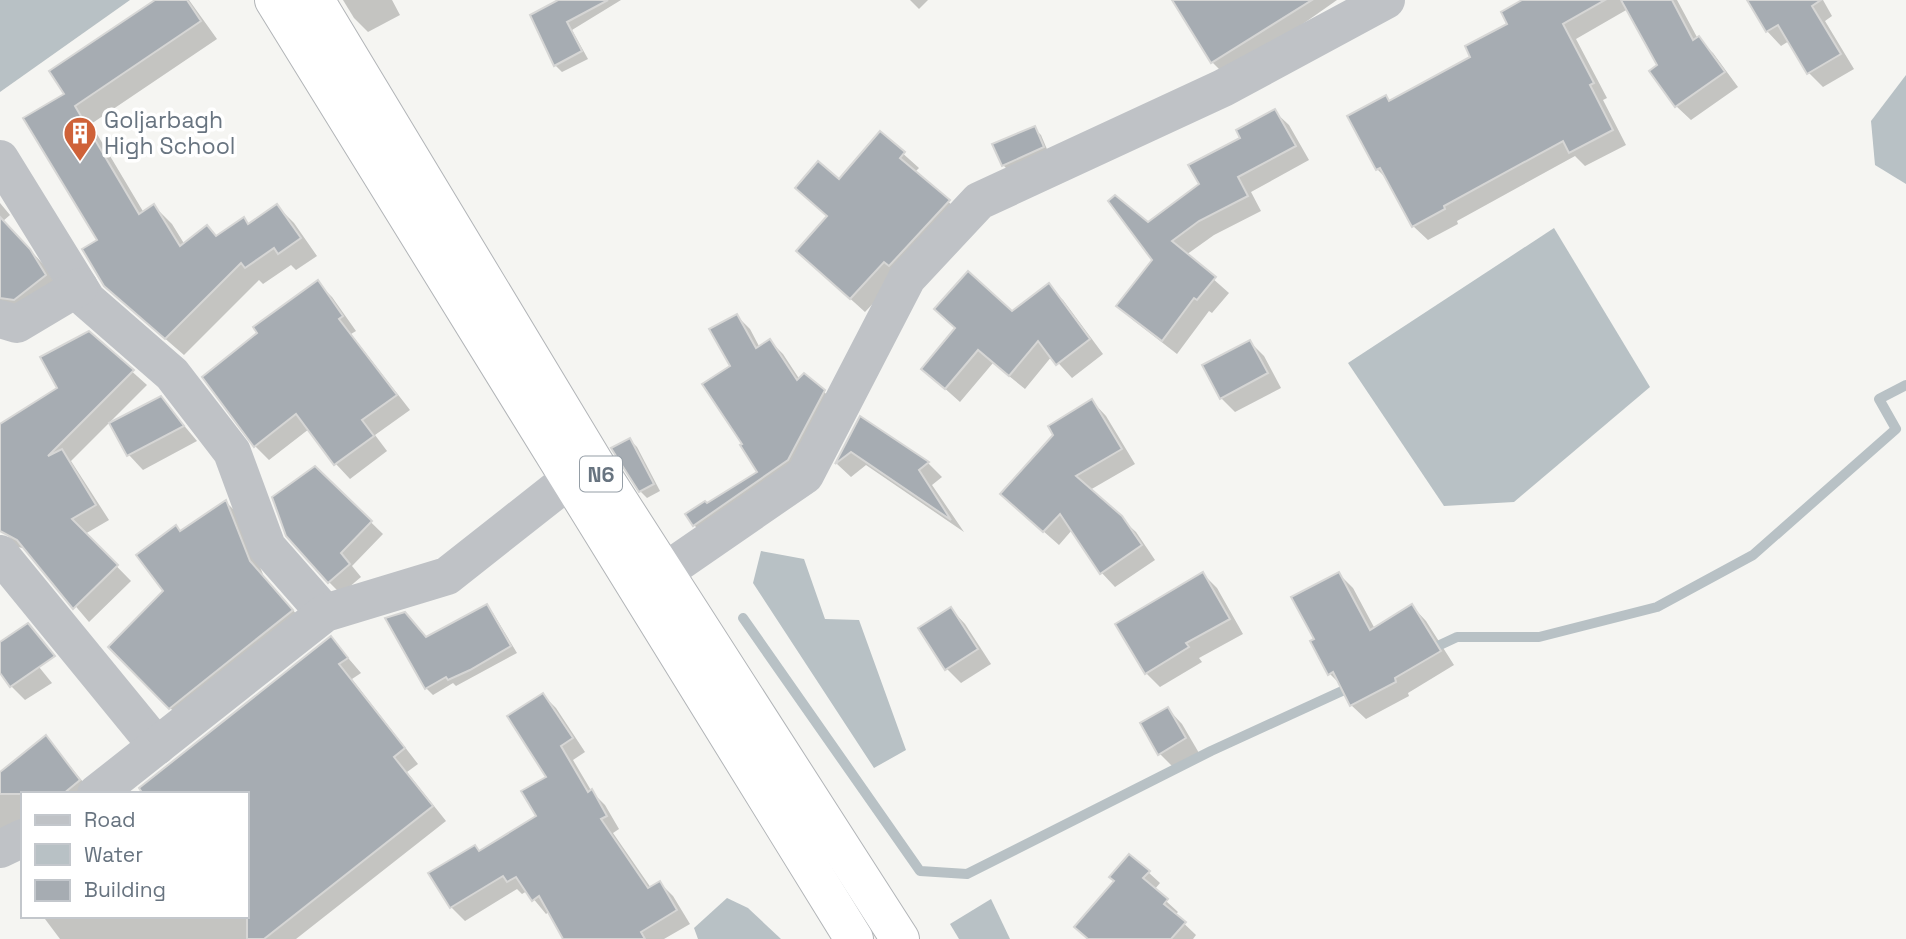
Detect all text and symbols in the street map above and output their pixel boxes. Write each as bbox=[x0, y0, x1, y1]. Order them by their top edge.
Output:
place label: Goljarbagh High School bbox=[104, 105, 236, 161]
building icon: Goljarbagh High School bbox=[61, 114, 99, 163]
road number: N6 bbox=[580, 456, 622, 491]
legend bbox=[21, 792, 248, 918]
text: Road bbox=[84, 806, 136, 833]
text: Water bbox=[84, 841, 143, 868]
text: Building bbox=[84, 876, 166, 903]

